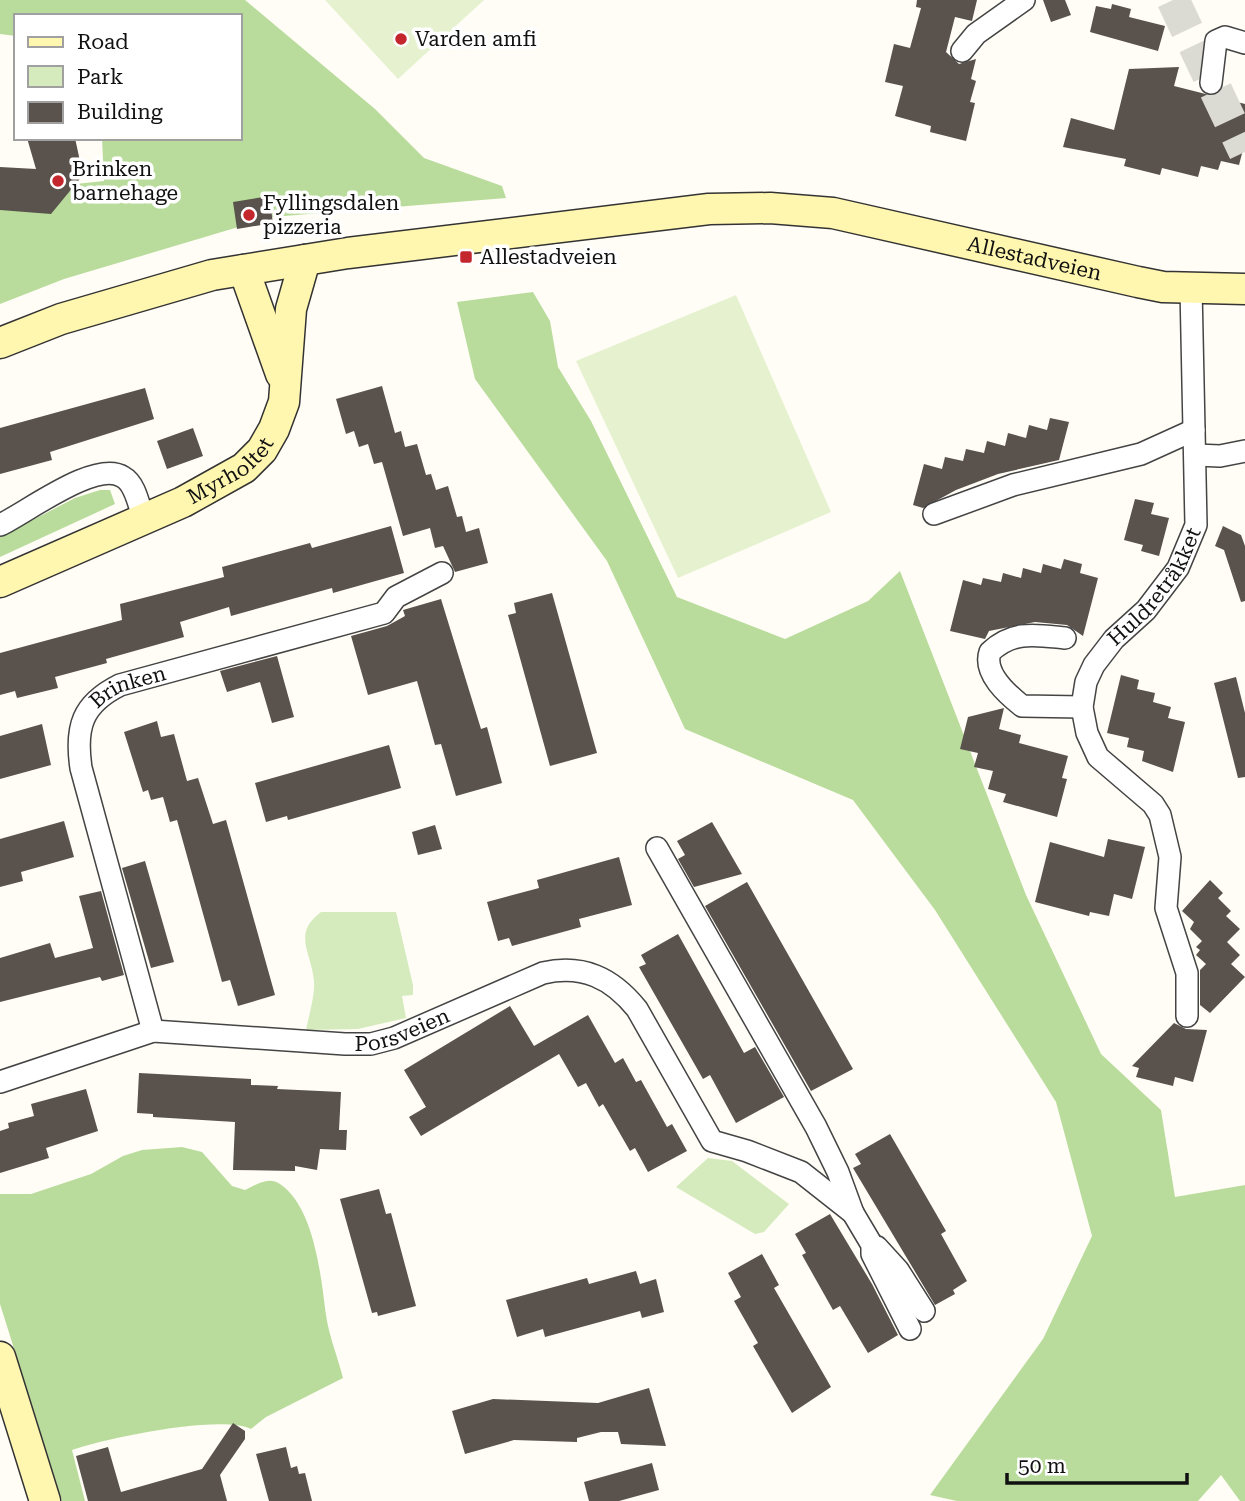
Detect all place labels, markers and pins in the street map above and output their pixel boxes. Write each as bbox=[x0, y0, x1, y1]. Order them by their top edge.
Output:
place label: Varden amfi bbox=[415, 27, 537, 51]
marker: Varden amfi bbox=[393, 31, 409, 47]
place label: Brinken barnehage bbox=[72, 157, 178, 205]
marker: Brinken barnehage bbox=[50, 173, 66, 189]
place label: Fyllingsdalen pizzeria bbox=[263, 191, 400, 239]
marker: Fyllingsdalen pizzeria bbox=[241, 207, 257, 223]
place label: Allestadveien bbox=[480, 245, 617, 269]
marker: Allestadveien bbox=[458, 249, 474, 265]

